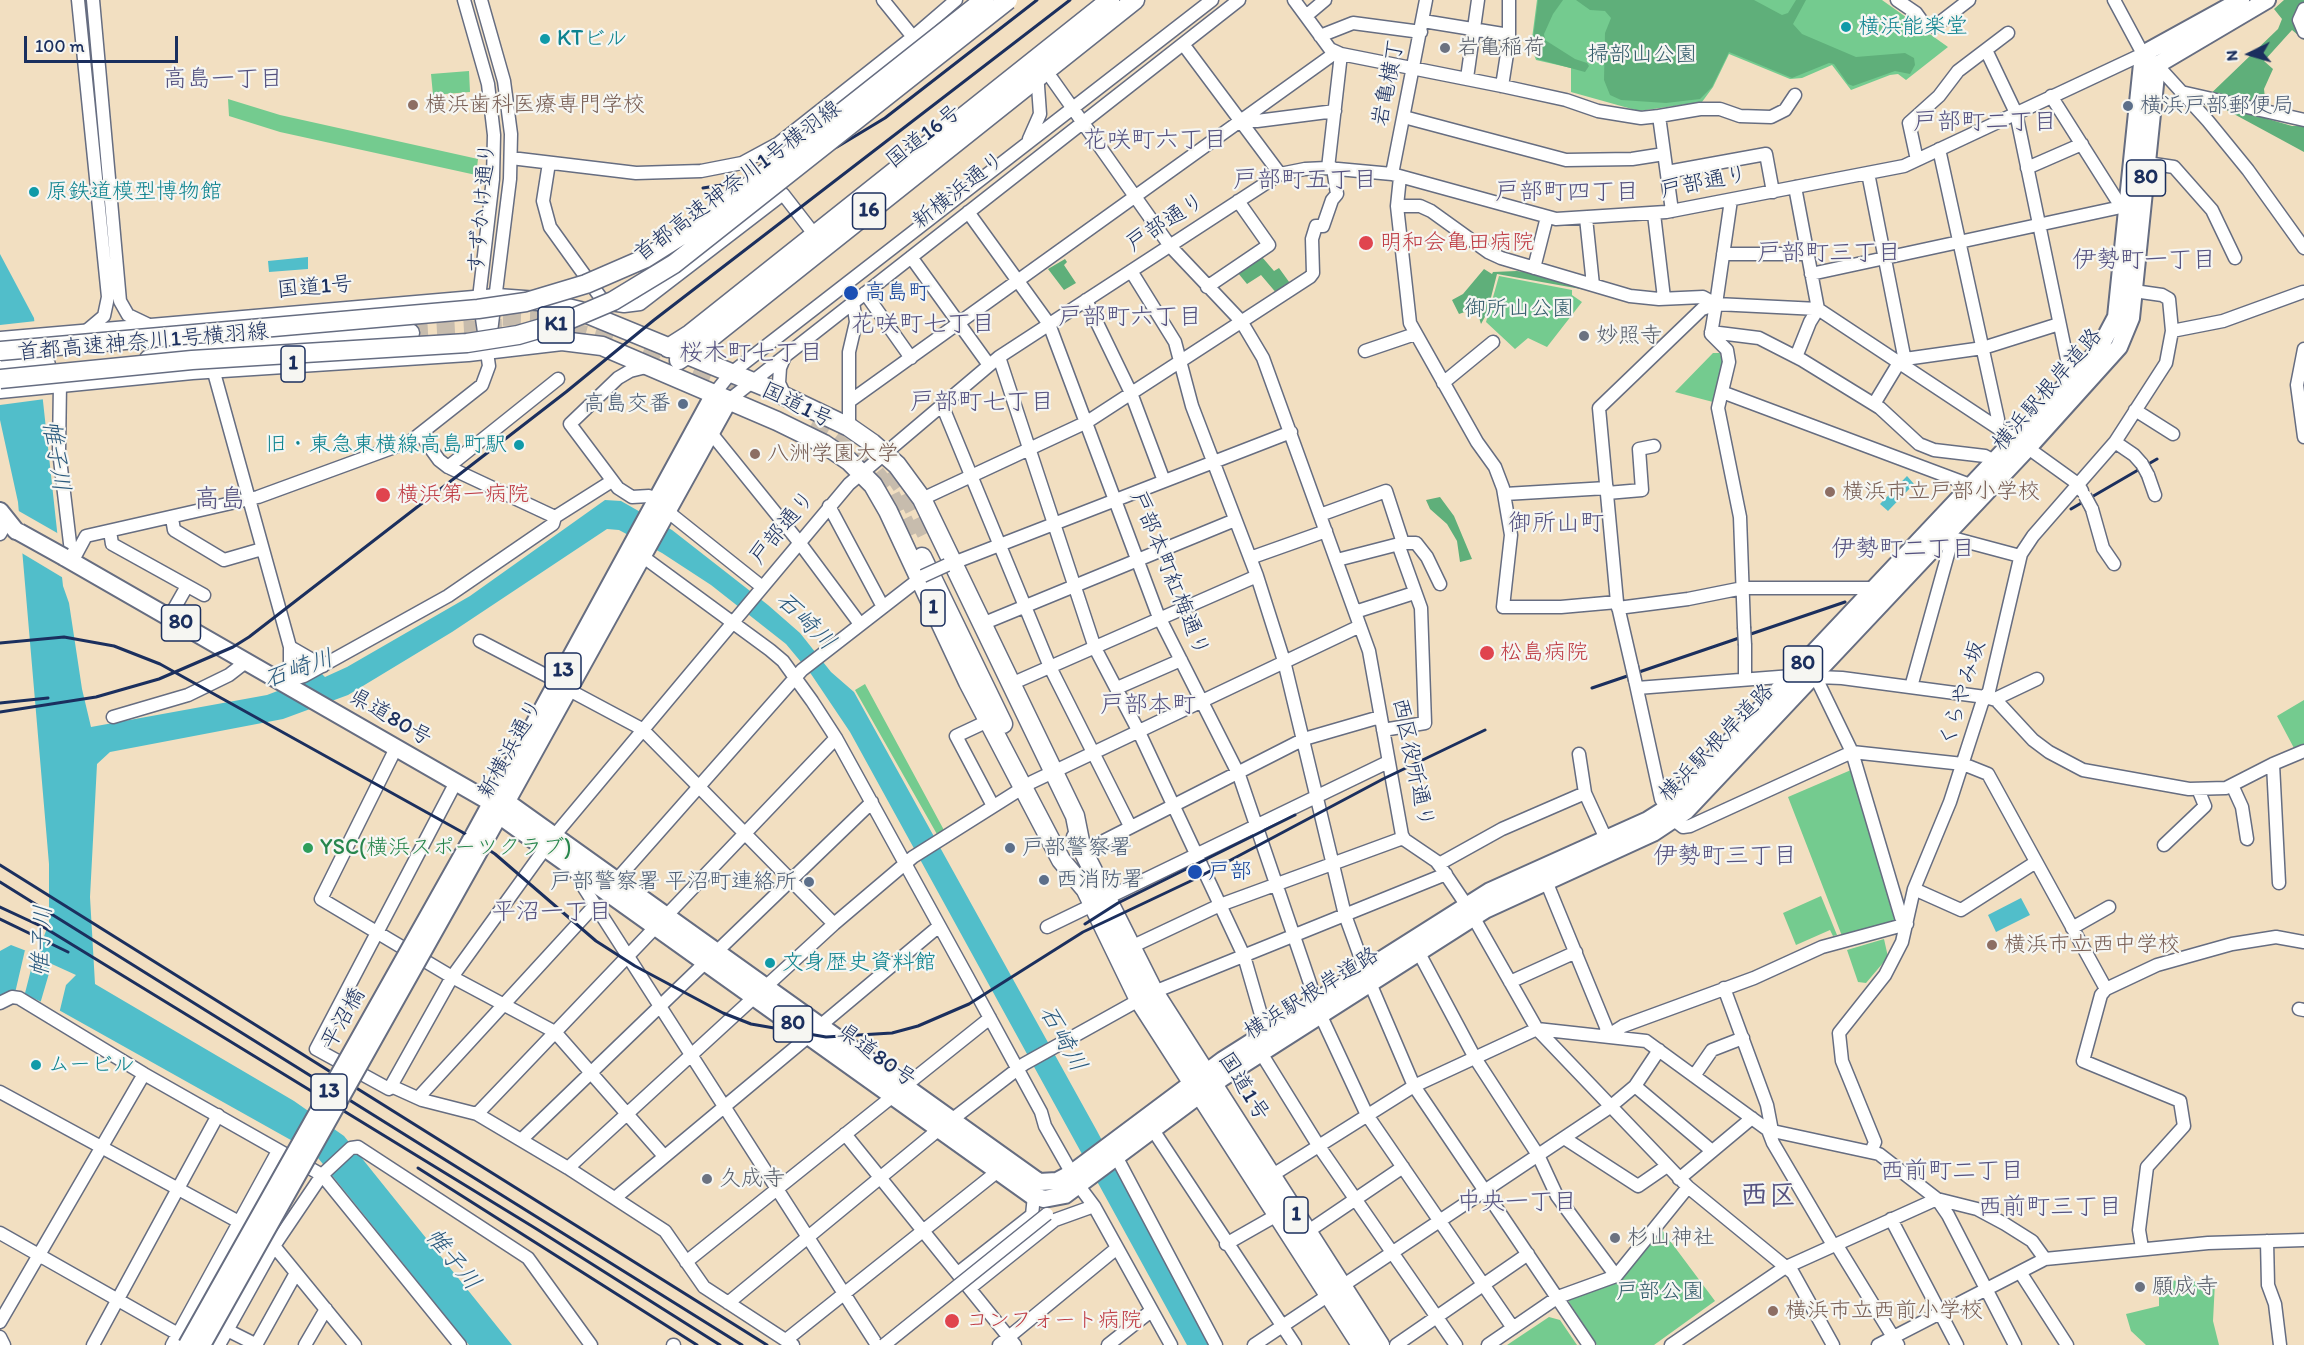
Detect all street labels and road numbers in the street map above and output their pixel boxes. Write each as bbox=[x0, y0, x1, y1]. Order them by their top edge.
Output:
street label: 岩亀横丁 bbox=[1368, 37, 1410, 129]
street label: 首都高速神奈川1号横羽線 bbox=[629, 96, 847, 268]
street label: 国道16号 bbox=[881, 100, 967, 174]
street label: すずかけ通り bbox=[464, 141, 502, 275]
street label: 新横浜通り bbox=[908, 147, 1010, 235]
road number: 80 bbox=[2126, 160, 2166, 196]
street label: 戸部通り bbox=[1658, 162, 1750, 204]
street label: 戸部通り bbox=[1122, 188, 1210, 258]
road number: 16 bbox=[852, 193, 886, 229]
street label: 国道1号 bbox=[276, 272, 354, 304]
road number: K1 bbox=[538, 307, 574, 343]
street label: 首都高速神奈川1号横羽線 bbox=[16, 319, 270, 367]
street label: 横浜駅根岸道路 bbox=[1988, 323, 2108, 457]
road number: 1 bbox=[281, 346, 305, 382]
street label: 国道1号 bbox=[757, 377, 837, 435]
street label: 戸部通り bbox=[745, 486, 821, 570]
street label: 戸部本町紅梅通り bbox=[1124, 487, 1214, 661]
road number: 1 bbox=[921, 590, 945, 626]
road number: 80 bbox=[162, 605, 201, 641]
street label: くらやみ坂 bbox=[1934, 638, 1992, 750]
road number: 80 bbox=[1784, 646, 1822, 682]
road number: 13 bbox=[545, 653, 581, 689]
street label: 横浜駅根岸道路 bbox=[1654, 678, 1780, 808]
street label: 県道80号 bbox=[344, 684, 436, 752]
street label: 新横浜通り bbox=[473, 694, 549, 804]
street label: 西区役所通り bbox=[1385, 696, 1439, 830]
street label: 横浜駅根岸道路 bbox=[1240, 942, 1384, 1046]
street label: 平沼橋 bbox=[316, 984, 372, 1054]
road number: 80 bbox=[774, 1006, 812, 1042]
street label: 県道80号 bbox=[831, 1018, 921, 1094]
street label: 国道1号 bbox=[1212, 1048, 1274, 1126]
road number: 13 bbox=[311, 1074, 347, 1110]
road number: 1 bbox=[1284, 1197, 1308, 1233]

